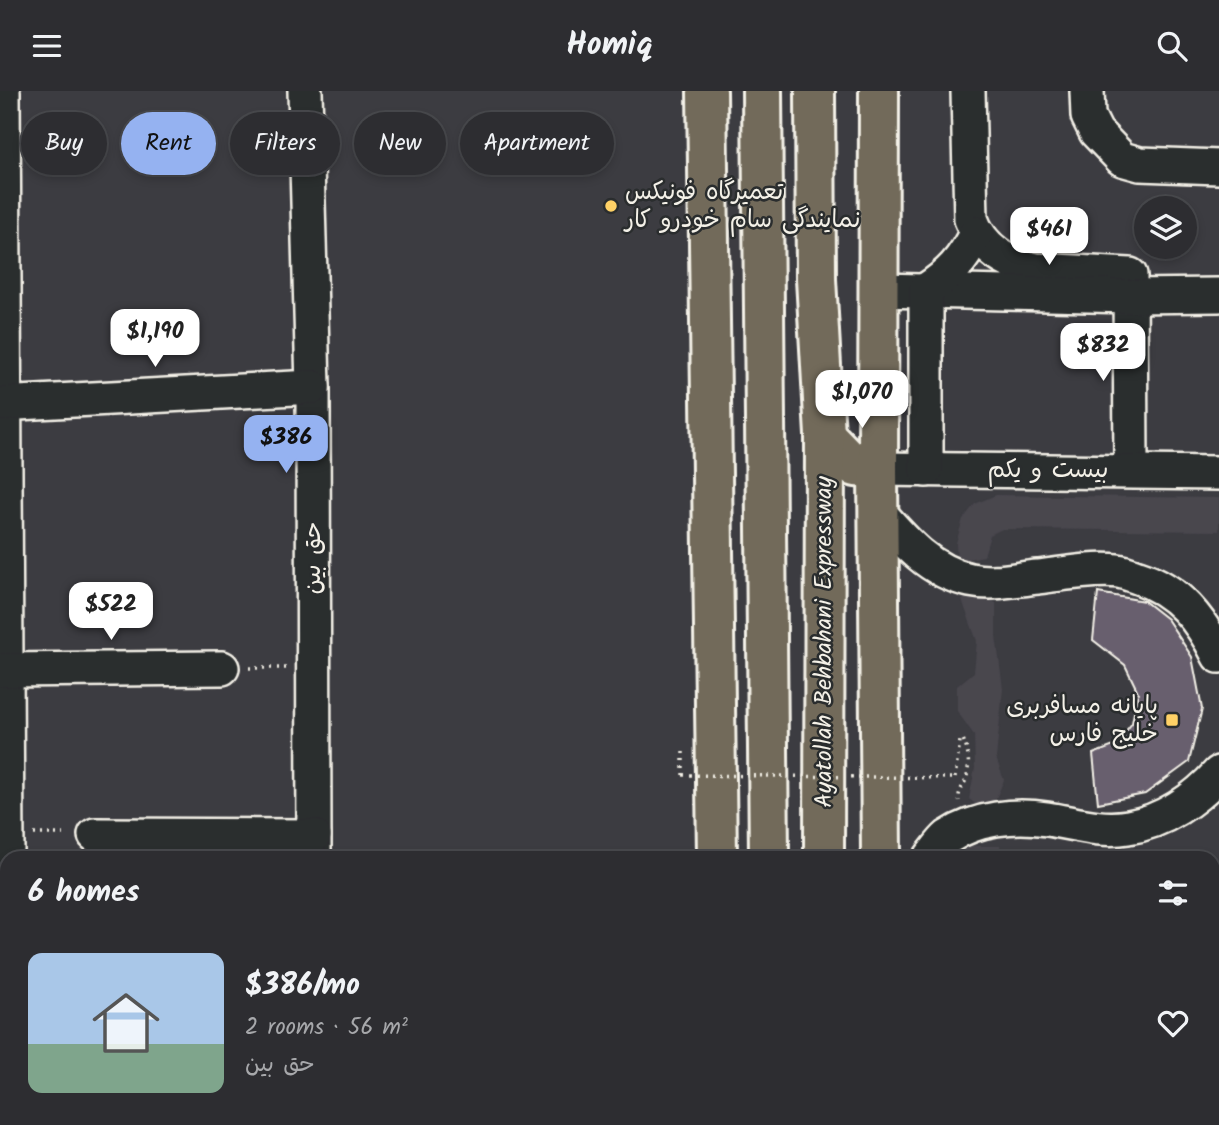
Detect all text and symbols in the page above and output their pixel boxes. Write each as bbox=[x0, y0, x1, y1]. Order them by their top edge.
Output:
text: Homiq bbox=[566, 20, 653, 71]
icon: menu bbox=[28, 27, 66, 65]
icon: search bbox=[1153, 27, 1191, 65]
chip: Buy bbox=[21, 112, 107, 175]
chip: Rent bbox=[121, 112, 216, 175]
chip: Filters bbox=[230, 112, 340, 175]
chip: New bbox=[354, 112, 446, 175]
chip: Apartment bbox=[460, 112, 614, 175]
place label: تعمیرگاه فونیکس نمایندگی سام خودرو کار bbox=[623, 173, 861, 240]
map controls bbox=[1134, 196, 1197, 259]
button: layers bbox=[1134, 196, 1197, 259]
marker: تعمیرگاه فونیکس نمایندگی سام خودرو کار bbox=[603, 198, 619, 214]
pin: $461 bbox=[1008, 207, 1090, 267]
text: $461 bbox=[1026, 212, 1072, 248]
pin: $1,190 bbox=[98, 309, 212, 369]
text: $1,190 bbox=[127, 314, 183, 350]
pin: $832 bbox=[1062, 323, 1144, 383]
text: $832 bbox=[1076, 328, 1130, 364]
pin: $1,070 bbox=[805, 371, 919, 430]
text: $1,070 bbox=[831, 375, 893, 411]
pin: $386 bbox=[245, 415, 327, 475]
text: $386 bbox=[260, 420, 312, 456]
street label: بیست و یکم bbox=[988, 451, 1108, 490]
street label: Ayatollah Behbahani Expressway bbox=[805, 476, 844, 808]
street label: حق بین bbox=[294, 522, 333, 594]
pin: $522 bbox=[70, 582, 152, 642]
text: $522 bbox=[85, 587, 137, 623]
place label: پایانه مسافربری خلیج فارس bbox=[1006, 687, 1158, 754]
marker: پایانه مسافربری خلیج فارس bbox=[1164, 712, 1180, 728]
text: 6 homes bbox=[28, 869, 140, 917]
icon: filters bbox=[1154, 874, 1192, 912]
text: $386/mo bbox=[245, 962, 360, 1010]
icon: home bbox=[84, 981, 168, 1065]
icon: heart bbox=[1154, 1004, 1192, 1042]
text: 2 rooms · 56 m² bbox=[245, 1010, 408, 1046]
text: حق بین bbox=[245, 1047, 315, 1083]

